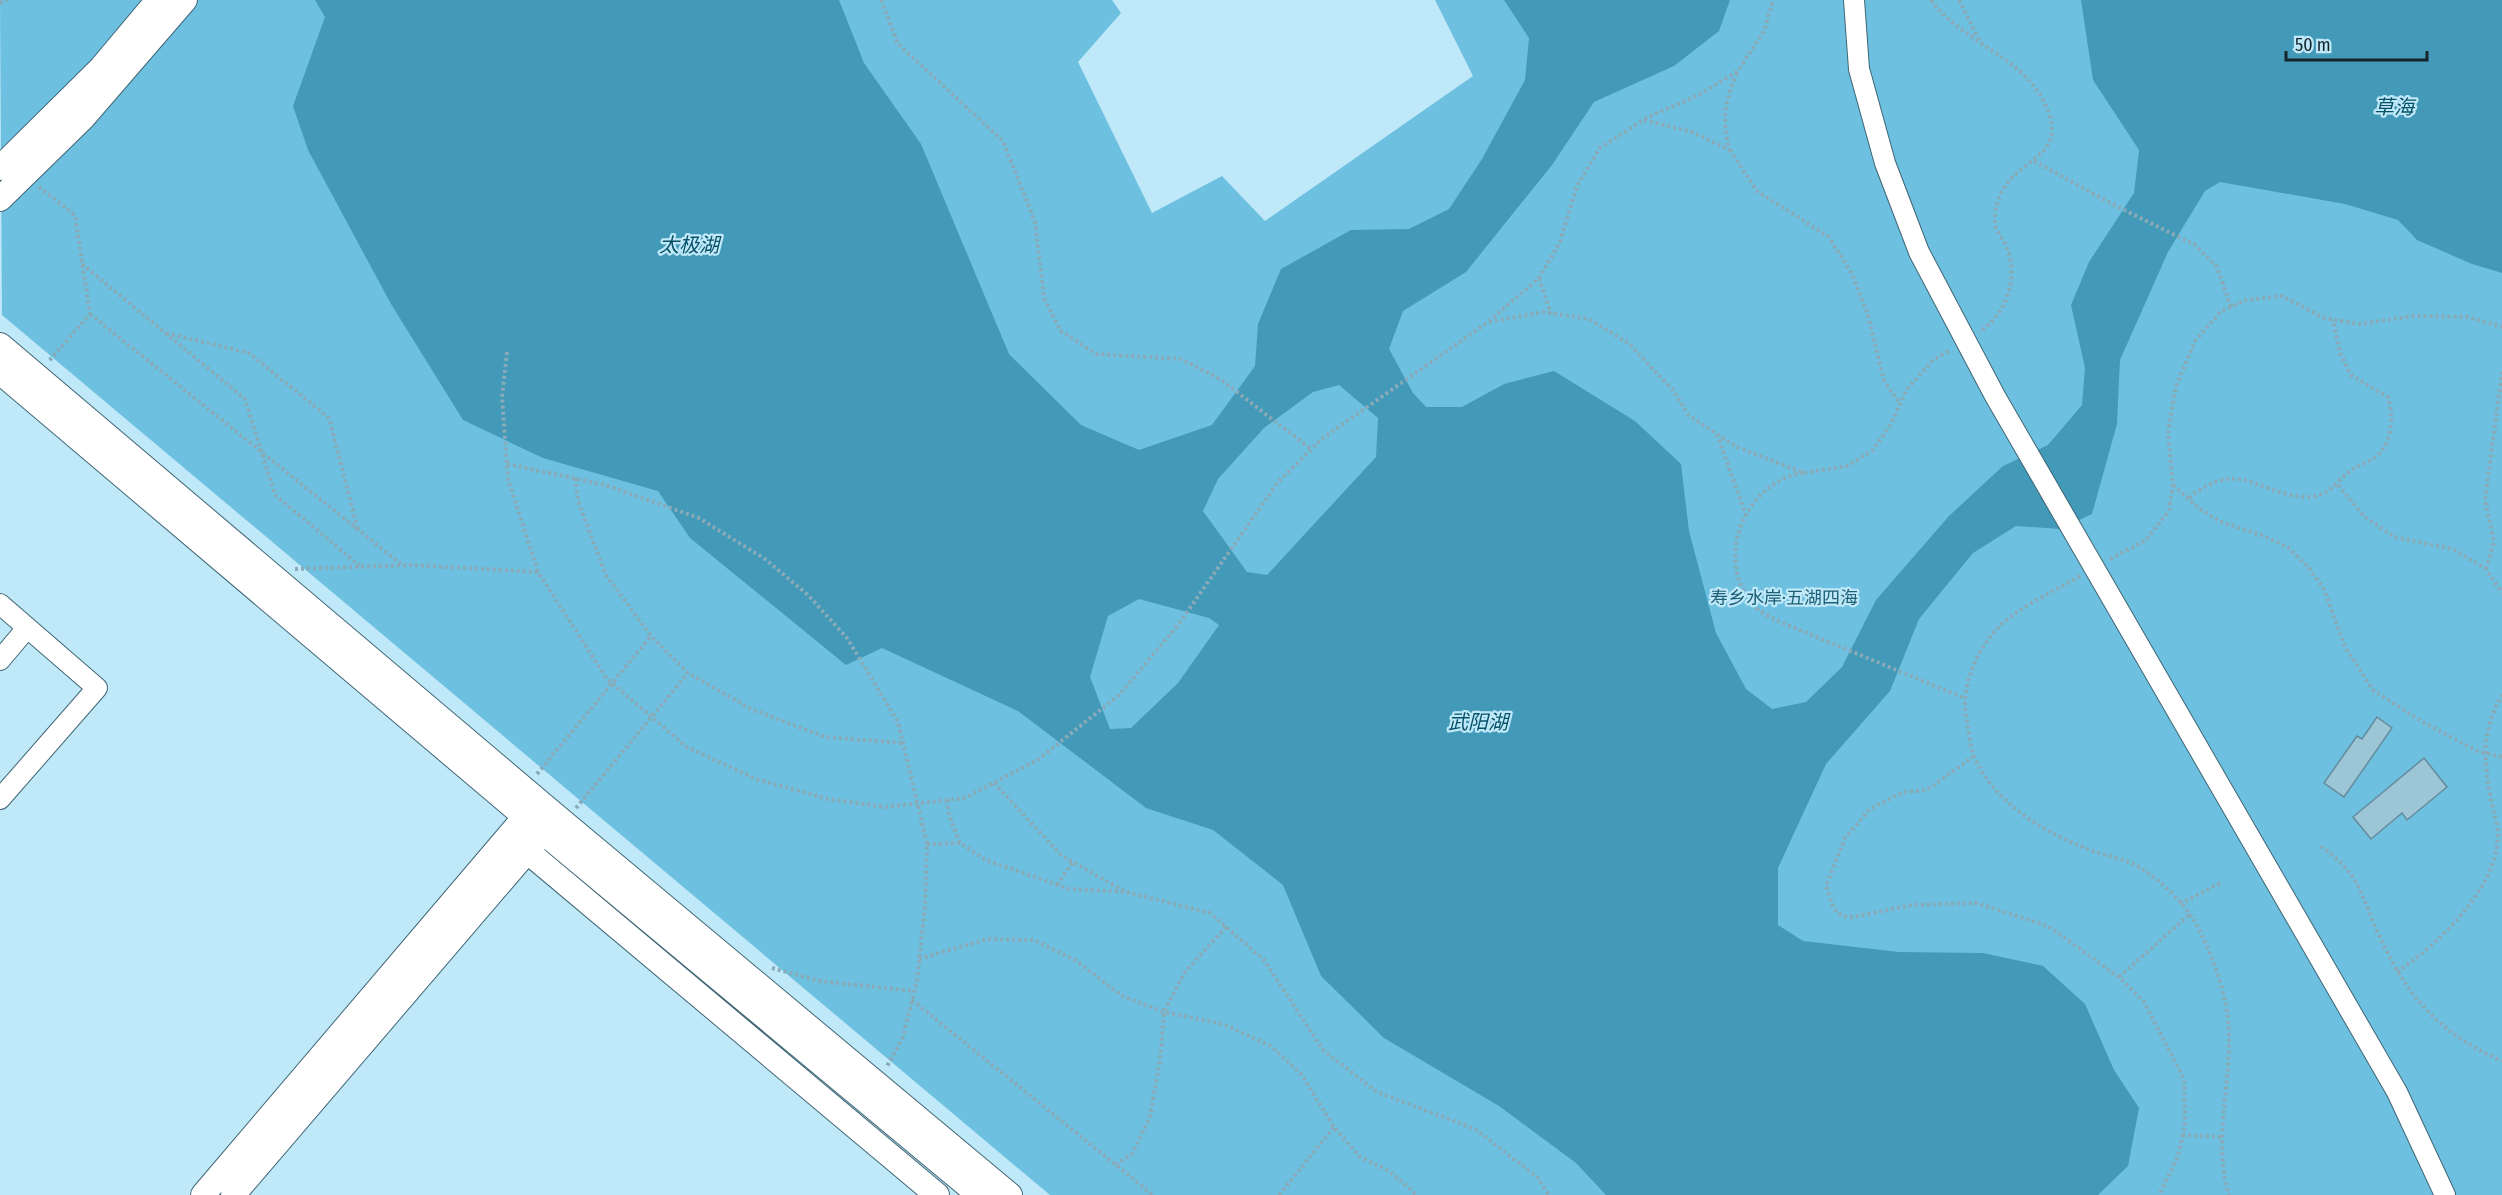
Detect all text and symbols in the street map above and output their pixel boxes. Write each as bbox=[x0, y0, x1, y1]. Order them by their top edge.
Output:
scale bar bbox=[2286, 24, 2427, 62]
text: 50 m bbox=[2295, 34, 2331, 56]
water label: 草海 bbox=[2374, 95, 2417, 119]
water label: 太极湖 bbox=[659, 233, 722, 257]
park label: 寿乡水岸·五湖四海 bbox=[1710, 587, 1858, 609]
water label: 武阳湖 bbox=[1448, 710, 1511, 734]

